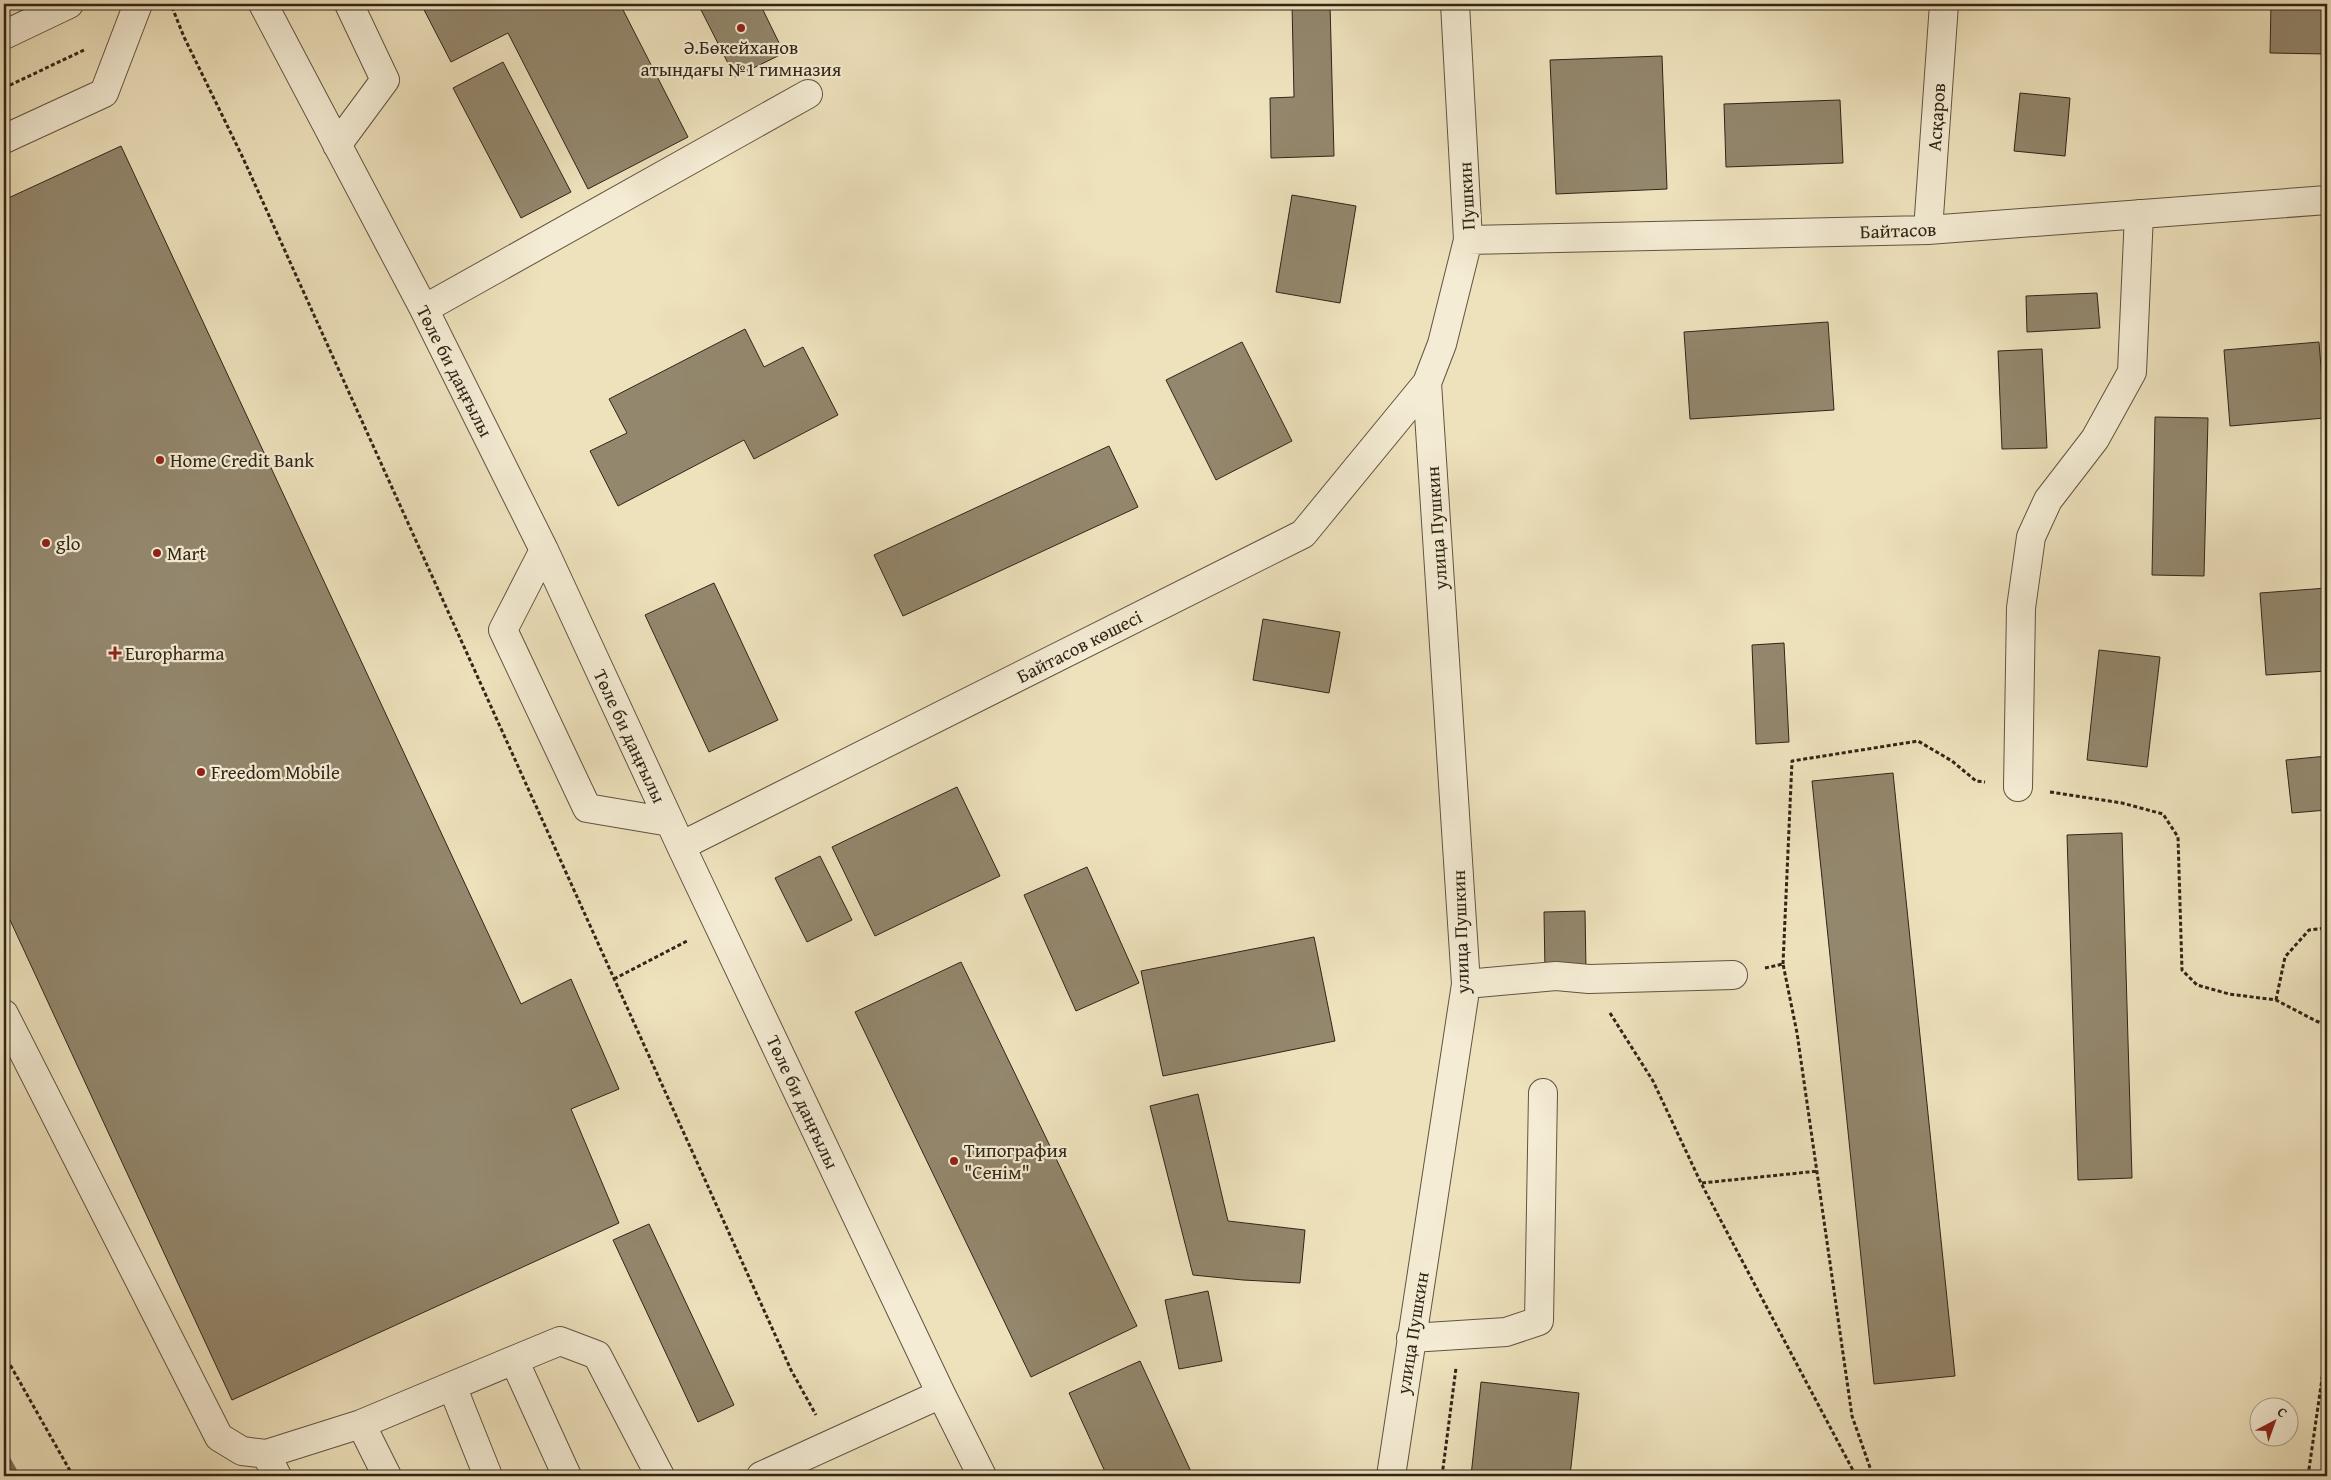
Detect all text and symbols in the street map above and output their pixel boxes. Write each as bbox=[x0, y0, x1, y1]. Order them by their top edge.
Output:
marker: Ә.Бөкейханов атындағы №1 гимназия bbox=[735, 22, 747, 34]
place label: Ә.Бөкейханов атындағы №1 гимназия bbox=[641, 33, 842, 83]
street label: Асқаров bbox=[1920, 82, 1952, 152]
street label: Пушкин bbox=[1450, 161, 1482, 231]
street label: Байтасов bbox=[1859, 215, 1937, 245]
street label: Төле би даңғылы bbox=[410, 300, 500, 442]
place label: Home Credit Bank bbox=[170, 446, 314, 474]
marker: Home Credit Bank bbox=[154, 454, 166, 466]
street label: улица Пушкин bbox=[1418, 465, 1454, 592]
place label: glo bbox=[56, 529, 80, 557]
marker: glo bbox=[40, 537, 52, 549]
place label: Mart bbox=[167, 539, 206, 567]
marker: Mart bbox=[151, 547, 163, 559]
street label: Байтасов көшесі bbox=[1011, 602, 1147, 690]
place label: Europharma bbox=[125, 639, 224, 667]
marker: Europharma bbox=[109, 647, 121, 659]
street label: Төле би даңғылы bbox=[587, 664, 673, 808]
place label: Freedom Mobile bbox=[211, 758, 340, 786]
marker: Freedom Mobile bbox=[195, 766, 207, 778]
street label: улица Пушкин bbox=[1444, 870, 1476, 995]
street label: Төле би даңғылы bbox=[760, 1030, 846, 1174]
place label: Типография "Сенім" bbox=[964, 1136, 1068, 1186]
marker: Типография "Сенім" bbox=[948, 1155, 960, 1167]
street label: улица Пушкин bbox=[1388, 1270, 1436, 1397]
north arrow bbox=[2248, 1398, 2298, 1448]
text: С bbox=[2273, 1402, 2292, 1422]

